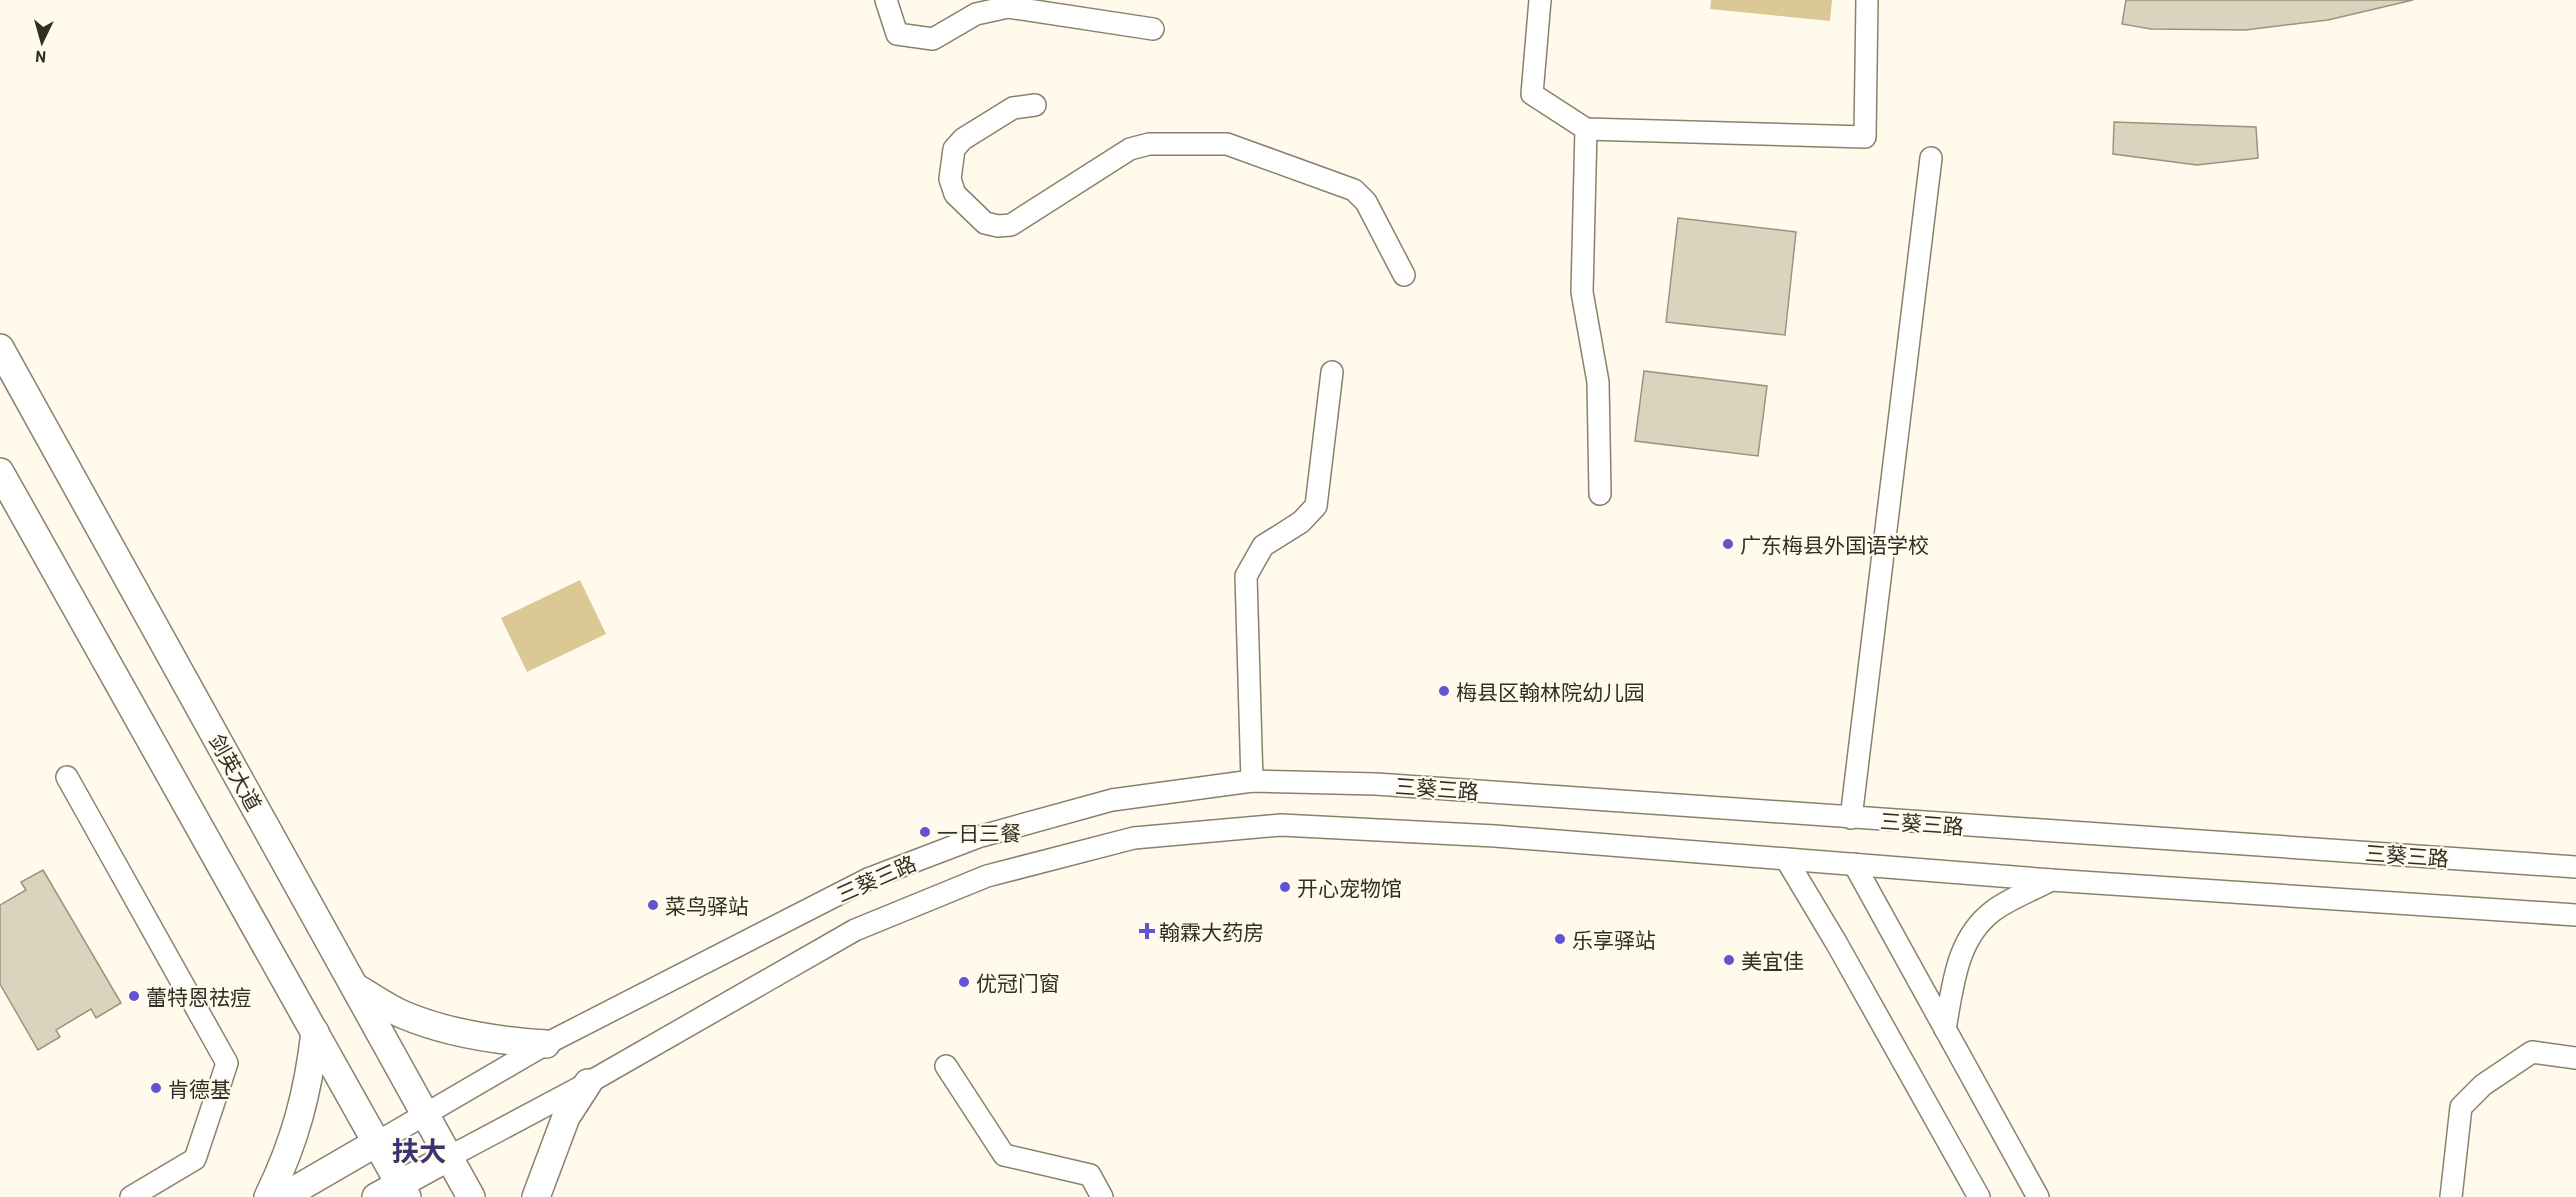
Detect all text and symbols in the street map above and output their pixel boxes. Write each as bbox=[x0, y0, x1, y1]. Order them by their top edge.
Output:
north arrow bbox=[12, 12, 72, 72]
text: N bbox=[35, 48, 47, 67]
place label: 广东梅县外国语学校 bbox=[1740, 532, 1929, 557]
marker: 广东梅县外国语学校 bbox=[1721, 537, 1735, 551]
place label: 梅县区翰林院幼儿园 bbox=[1456, 679, 1645, 704]
marker: 梅县区翰林院幼儿园 bbox=[1437, 684, 1451, 698]
street label: 剑英大道 bbox=[205, 729, 267, 815]
street label: 三葵三路 bbox=[1394, 773, 1480, 803]
street label: 三葵三路 bbox=[1879, 808, 1965, 838]
place label: 一日三餐 bbox=[937, 820, 1021, 845]
marker: 一日三餐 bbox=[918, 825, 932, 839]
street label: 三葵三路 bbox=[2364, 840, 2450, 870]
street label: 三葵三路 bbox=[833, 849, 919, 907]
place label: 开心宠物馆 bbox=[1297, 875, 1402, 900]
marker: 开心宠物馆 bbox=[1278, 880, 1292, 894]
place label: 菜鸟驿站 bbox=[665, 893, 749, 918]
marker: 菜鸟驿站 bbox=[646, 898, 660, 912]
place label: 翰霖大药房 bbox=[1159, 919, 1264, 944]
marker: 翰霖大药房 bbox=[1140, 924, 1154, 938]
place label: 乐享驿站 bbox=[1572, 927, 1656, 952]
marker: 乐享驿站 bbox=[1553, 932, 1567, 946]
place label: 美宜佳 bbox=[1741, 948, 1804, 973]
marker: 美宜佳 bbox=[1722, 953, 1736, 967]
place label: 优冠门窗 bbox=[976, 970, 1060, 995]
marker: 优冠门窗 bbox=[957, 975, 971, 989]
place label: 蕾特恩祛痘 bbox=[146, 984, 251, 1009]
marker: 蕾特恩祛痘 bbox=[127, 989, 141, 1003]
place label: 肯德基 bbox=[168, 1076, 231, 1101]
marker: 肯德基 bbox=[149, 1081, 163, 1095]
district label: 扶大 bbox=[392, 1134, 446, 1166]

